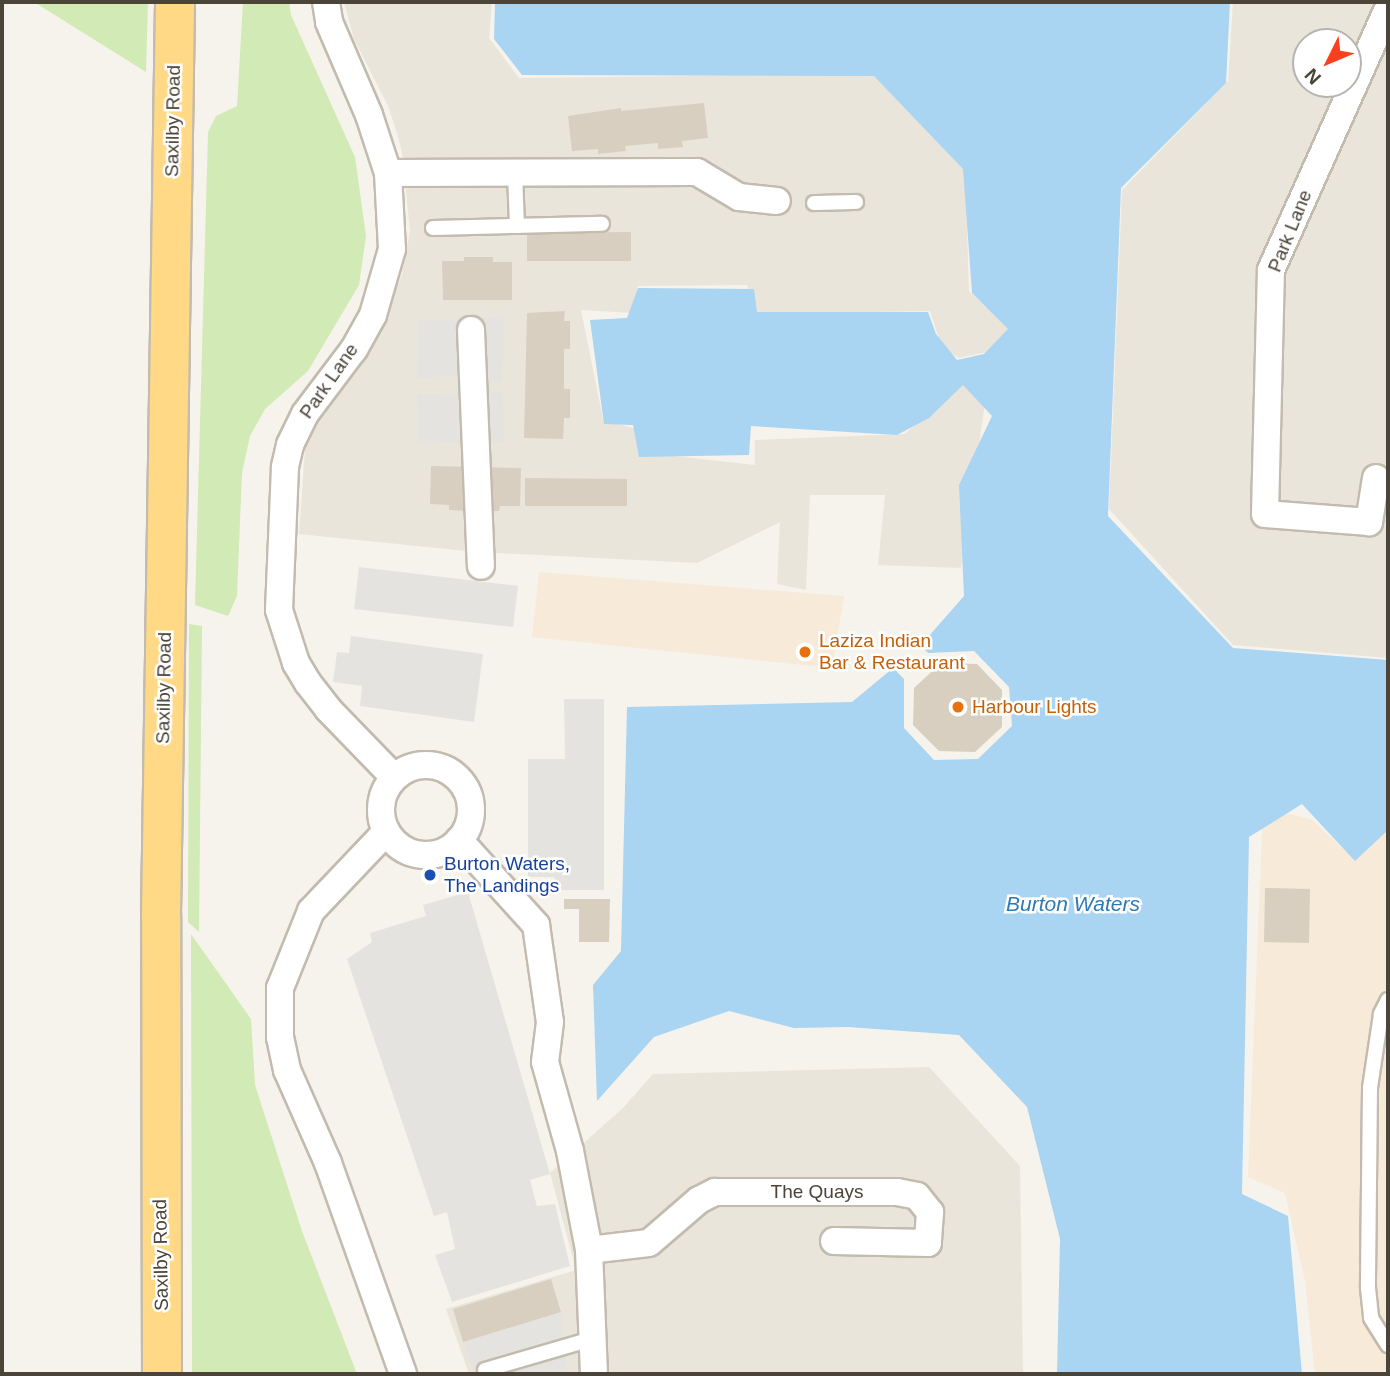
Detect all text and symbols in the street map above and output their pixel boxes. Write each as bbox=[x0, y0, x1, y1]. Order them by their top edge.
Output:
north arrow bbox=[1292, 28, 1362, 98]
text: N bbox=[1300, 64, 1325, 88]
street label: Saxilby Road bbox=[161, 65, 185, 177]
street label: Park Lane bbox=[1263, 187, 1317, 275]
street label: Park Lane bbox=[295, 339, 363, 423]
place label: Laziza Indian Bar & Restaurant bbox=[819, 630, 965, 674]
street label: Saxilby Road bbox=[152, 632, 176, 744]
marker: Laziza Indian Bar & Restaurant bbox=[797, 644, 813, 660]
place label: Harbour Lights bbox=[972, 696, 1097, 718]
marker: Harbour Lights bbox=[950, 699, 966, 715]
place label: Burton Waters, The Landings bbox=[444, 853, 570, 897]
marker: Burton Waters, The Landings bbox=[422, 867, 438, 883]
water label: Burton Waters bbox=[1006, 891, 1140, 917]
street label: The Quays bbox=[771, 1181, 863, 1203]
street label: Saxilby Road bbox=[149, 1199, 173, 1311]

